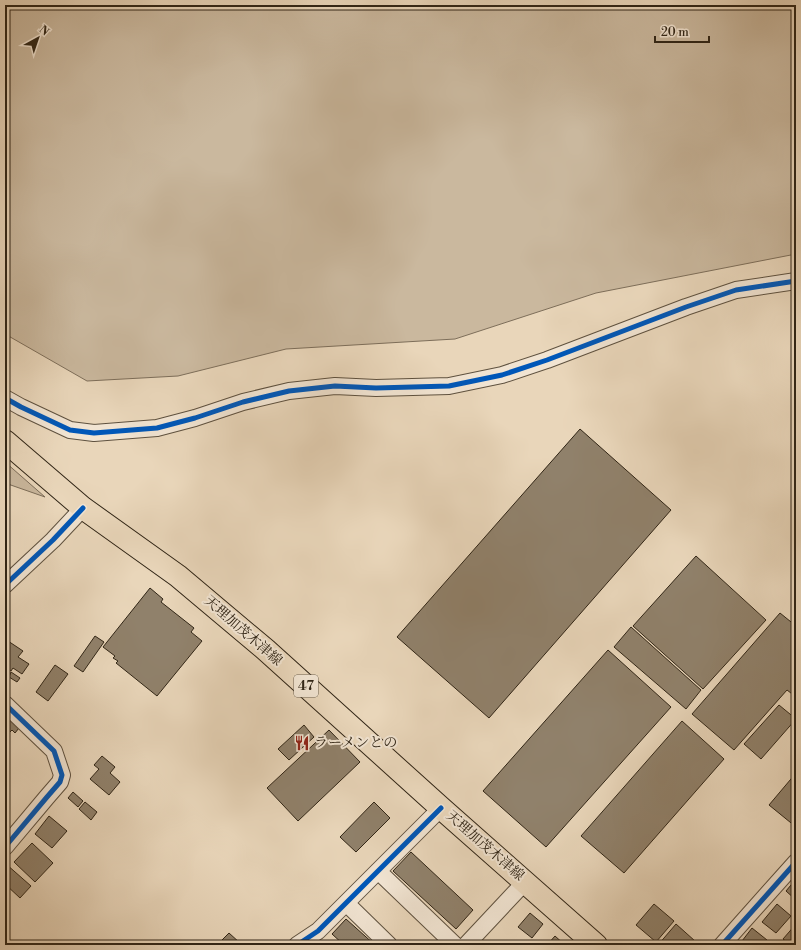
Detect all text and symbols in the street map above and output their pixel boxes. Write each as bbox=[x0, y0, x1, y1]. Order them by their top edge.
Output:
north arrow bbox=[18, 18, 58, 58]
scale bar bbox=[655, 18, 709, 44]
text: N bbox=[36, 23, 52, 39]
text: 20 m bbox=[661, 25, 689, 40]
street label: 天理加茂木津線 bbox=[200, 592, 286, 670]
road number: 47 bbox=[294, 675, 318, 697]
restaurant icon: ラーメンとの bbox=[293, 734, 311, 752]
place label: ラーメンとの bbox=[314, 734, 397, 752]
street label: 天理加茂木津線 bbox=[442, 807, 528, 885]

